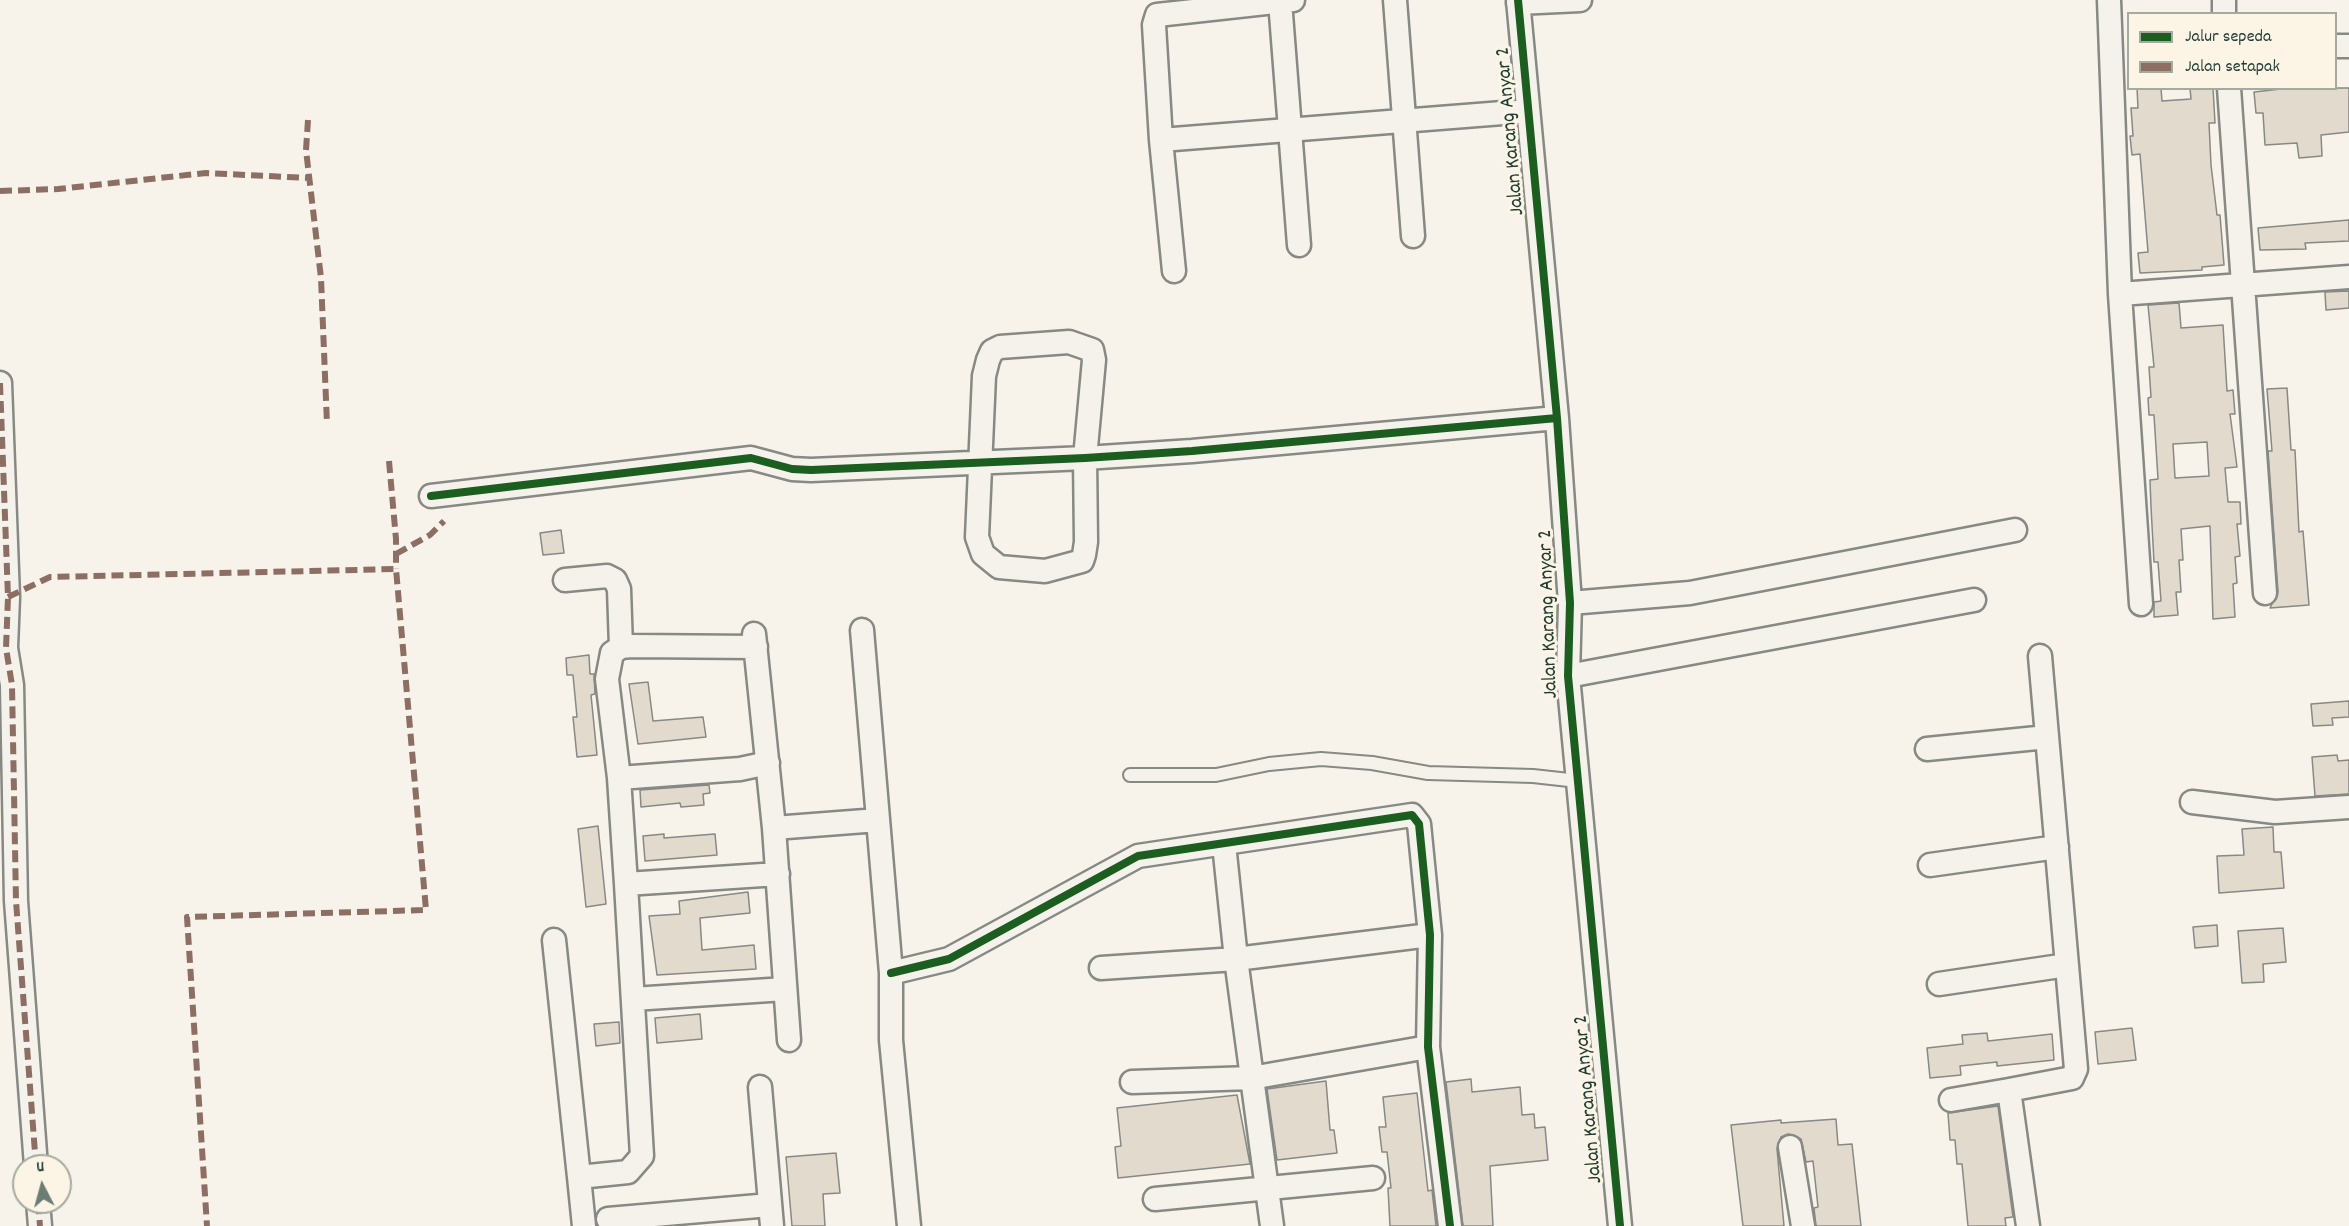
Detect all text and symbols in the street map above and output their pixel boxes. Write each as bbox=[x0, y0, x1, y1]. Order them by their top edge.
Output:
legend bbox=[2127, 12, 2337, 90]
text: Jalur sepeda bbox=[2185, 25, 2271, 50]
street label: Jalan Karang Anyar 2 bbox=[1492, 46, 1532, 216]
text: Jalan setapak bbox=[2185, 55, 2280, 80]
street label: Jalan Karang Anyar 2 bbox=[1534, 529, 1566, 699]
street label: Jalan Karang Anyar 2 bbox=[1570, 1014, 1610, 1184]
north arrow bbox=[12, 1154, 72, 1214]
text: U bbox=[35, 1156, 45, 1179]

